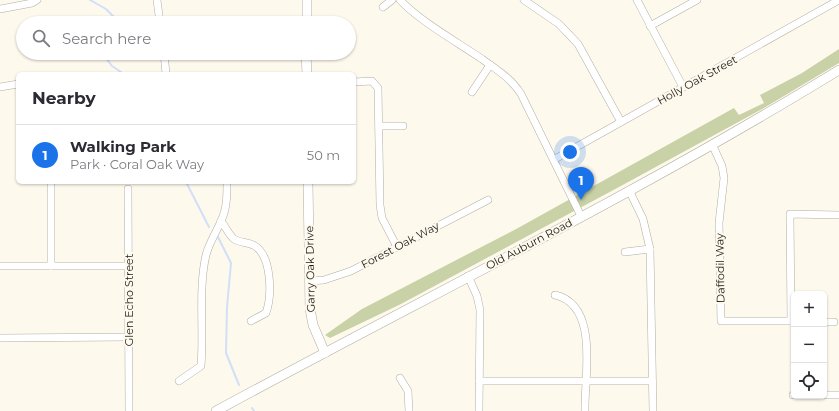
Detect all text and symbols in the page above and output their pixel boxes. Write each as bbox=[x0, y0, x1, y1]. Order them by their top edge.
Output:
search box bbox=[16, 16, 356, 60]
icon: search bbox=[30, 27, 52, 49]
text: Search here bbox=[62, 29, 151, 48]
street label: Holly Oak Street bbox=[655, 52, 740, 108]
text: Nearby bbox=[32, 88, 96, 108]
text: Walking Park bbox=[70, 137, 176, 156]
your location bbox=[560, 142, 580, 162]
text: 1 bbox=[42, 147, 48, 163]
text: 50 m bbox=[307, 147, 340, 163]
text: Park · Coral Oak Way bbox=[70, 156, 204, 172]
pin: 1 bbox=[568, 167, 594, 200]
street label: Old Auburn Road bbox=[483, 215, 575, 273]
street label: Forest Oak Way bbox=[359, 219, 441, 271]
street label: Garry Oak Drive bbox=[302, 225, 318, 312]
street label: Daffodil Way bbox=[712, 233, 728, 303]
street label: Glen Echo Street bbox=[122, 253, 136, 346]
map controls bbox=[791, 291, 827, 399]
button: + bbox=[791, 291, 827, 327]
button: − bbox=[791, 327, 827, 363]
button: locate bbox=[791, 363, 827, 399]

